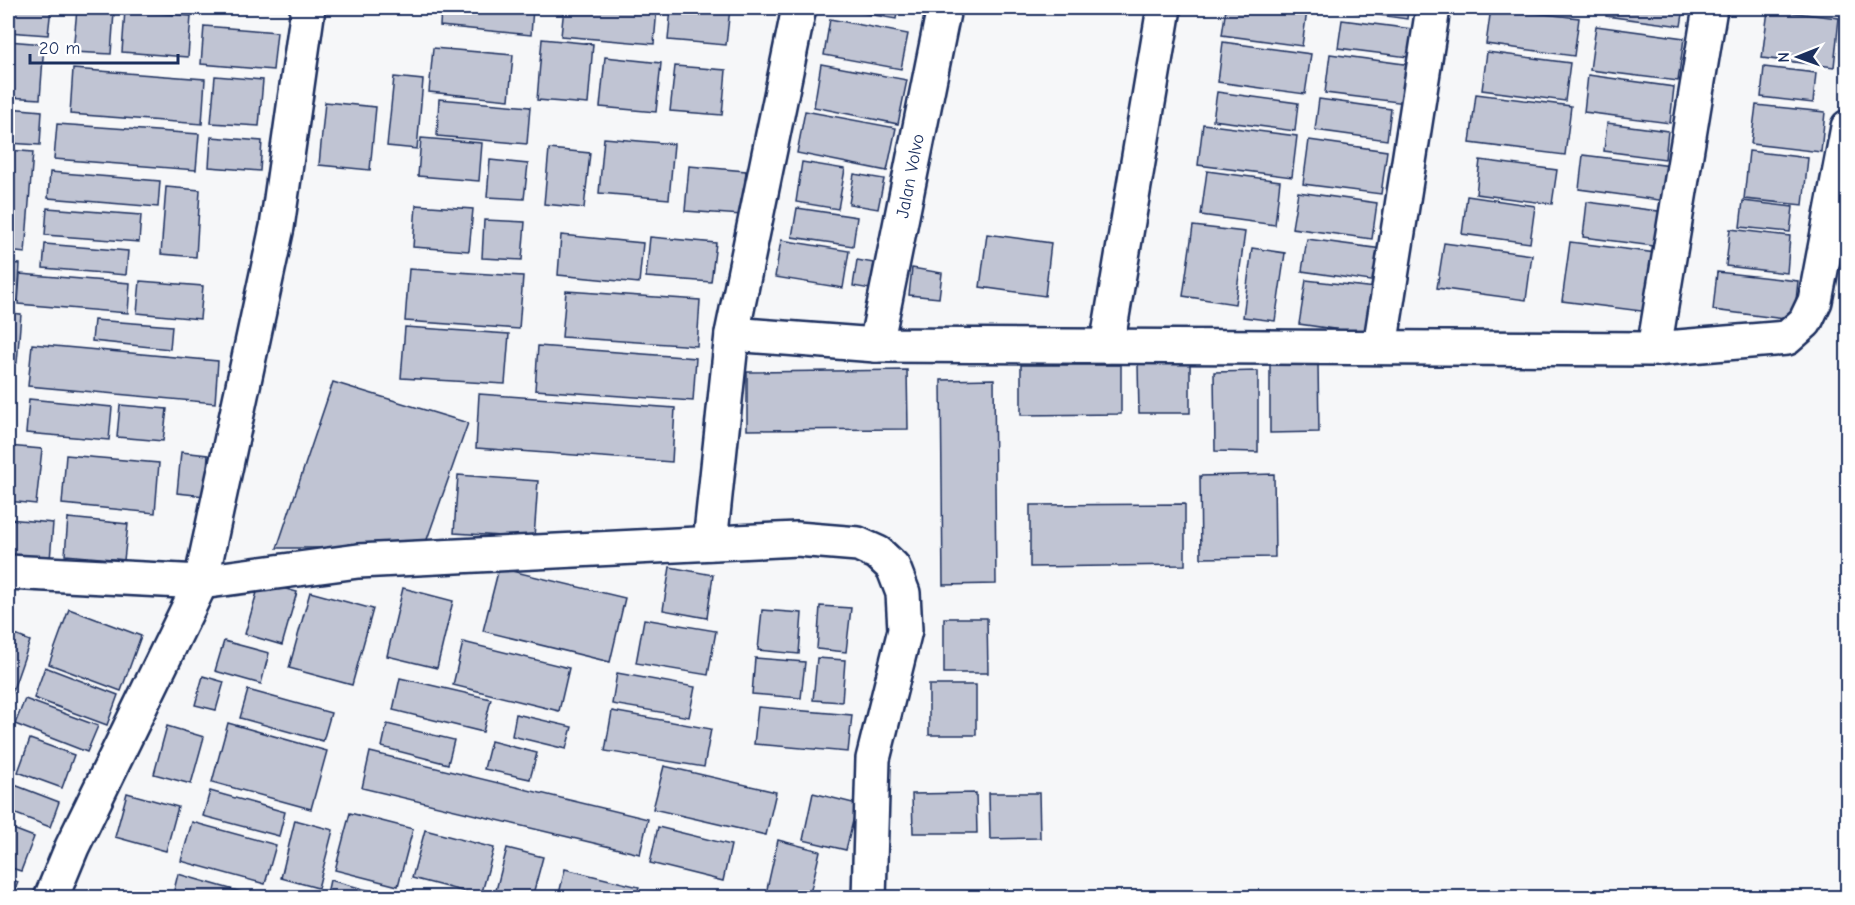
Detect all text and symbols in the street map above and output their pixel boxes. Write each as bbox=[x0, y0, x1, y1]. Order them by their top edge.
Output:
scale bar bbox=[30, 27, 178, 65]
north arrow bbox=[1768, 27, 1828, 87]
text: 20 m bbox=[39, 38, 80, 59]
text: N bbox=[1775, 52, 1793, 63]
street label: Jalan Volvo bbox=[892, 132, 929, 220]

